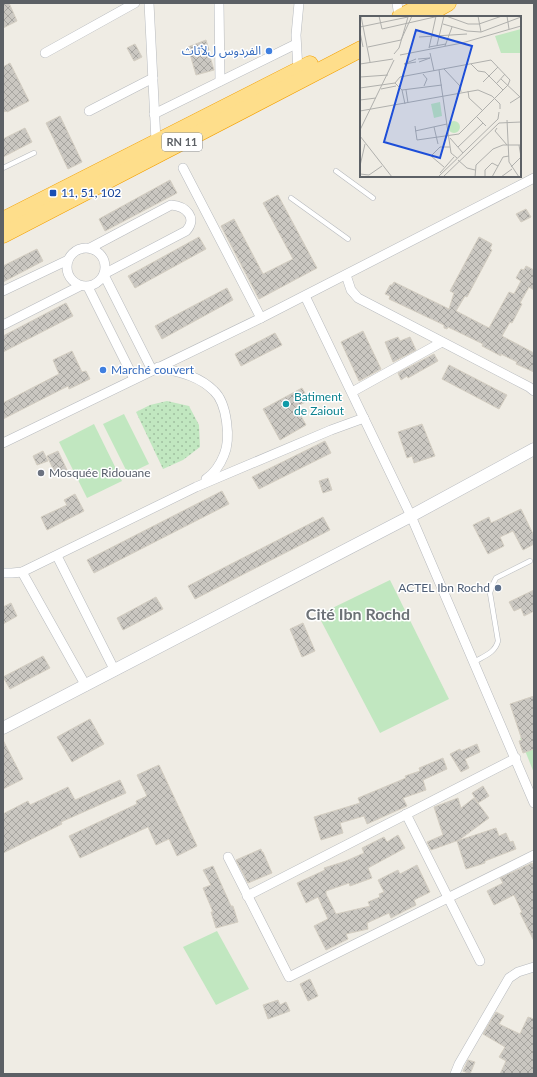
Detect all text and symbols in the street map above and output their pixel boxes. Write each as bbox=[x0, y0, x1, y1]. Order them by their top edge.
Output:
inset map bbox=[360, 16, 521, 177]
place label: الفردوس لﻷثاث bbox=[182, 43, 261, 58]
marker: الفردوس لﻷثاث bbox=[264, 46, 274, 56]
road number: RN 11 bbox=[162, 133, 202, 151]
place label: 11, 51, 102 bbox=[61, 185, 121, 200]
marker: 11, 51, 102 bbox=[48, 188, 58, 198]
place label: Marché couvert bbox=[111, 362, 195, 377]
marker: Marché couvert bbox=[98, 365, 108, 375]
place label: Batiment de Zaiout bbox=[294, 389, 345, 418]
marker: Batiment de Zaiout bbox=[281, 399, 291, 409]
place label: Mosquée Ridouane bbox=[49, 465, 151, 480]
marker: Mosquée Ridouane bbox=[36, 468, 46, 478]
place label: ACTEL Ibn Rochd bbox=[398, 580, 490, 595]
marker: ACTEL Ibn Rochd bbox=[493, 583, 503, 593]
district label: Cité Ibn Rochd bbox=[306, 604, 410, 623]

